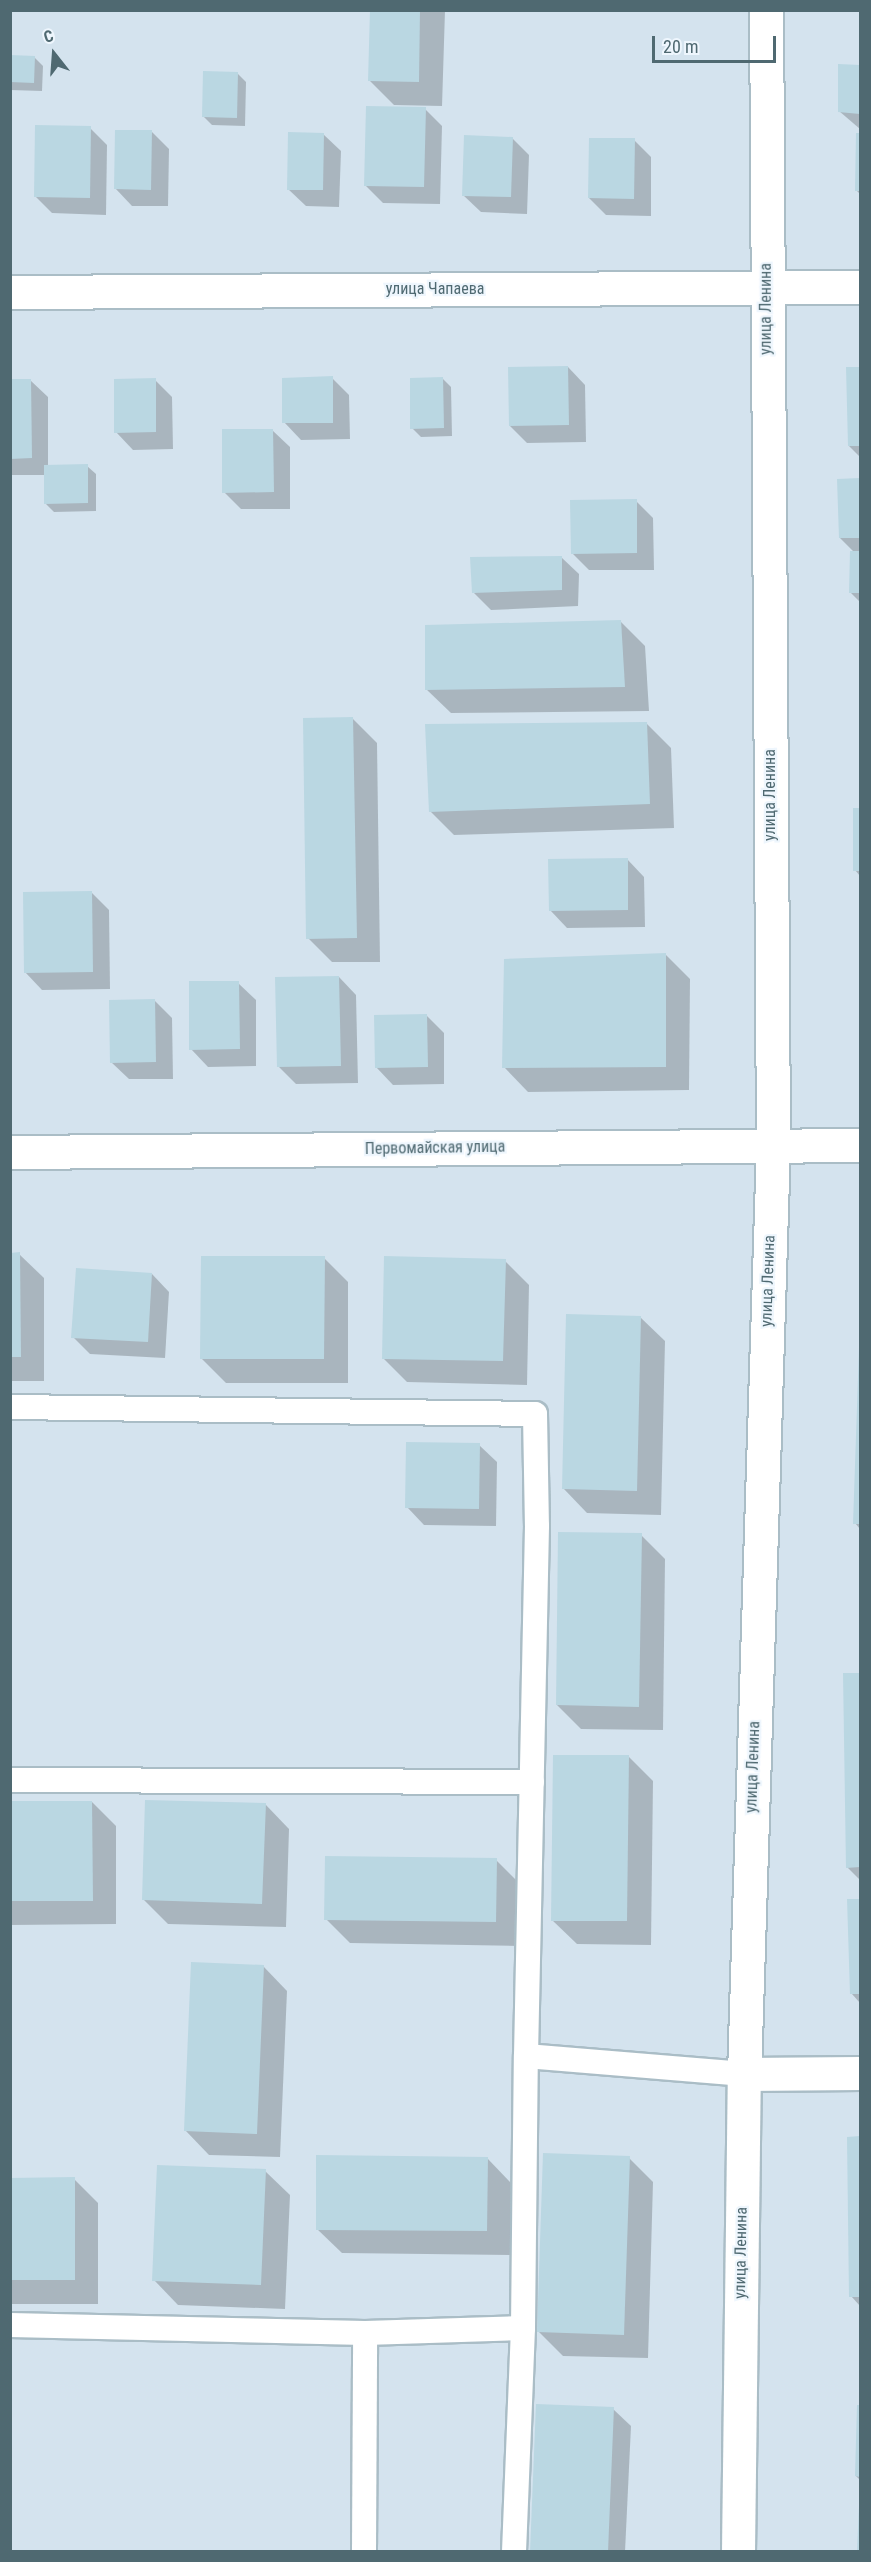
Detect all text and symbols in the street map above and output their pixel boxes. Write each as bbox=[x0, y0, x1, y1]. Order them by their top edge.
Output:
north arrow bbox=[24, 24, 84, 84]
scale bar bbox=[655, 24, 780, 62]
text: С bbox=[41, 26, 56, 47]
text: 20 m bbox=[663, 36, 698, 57]
street label: улица Ленина bbox=[756, 263, 776, 355]
street label: улица Чапаева bbox=[386, 279, 484, 299]
street label: улица Ленина bbox=[760, 749, 780, 841]
street label: Первомайская улица bbox=[365, 1137, 505, 1159]
street label: улица Ленина bbox=[757, 1235, 779, 1327]
street label: улица Ленина bbox=[742, 1721, 764, 1813]
street label: улица Ленина bbox=[731, 2207, 751, 2299]

